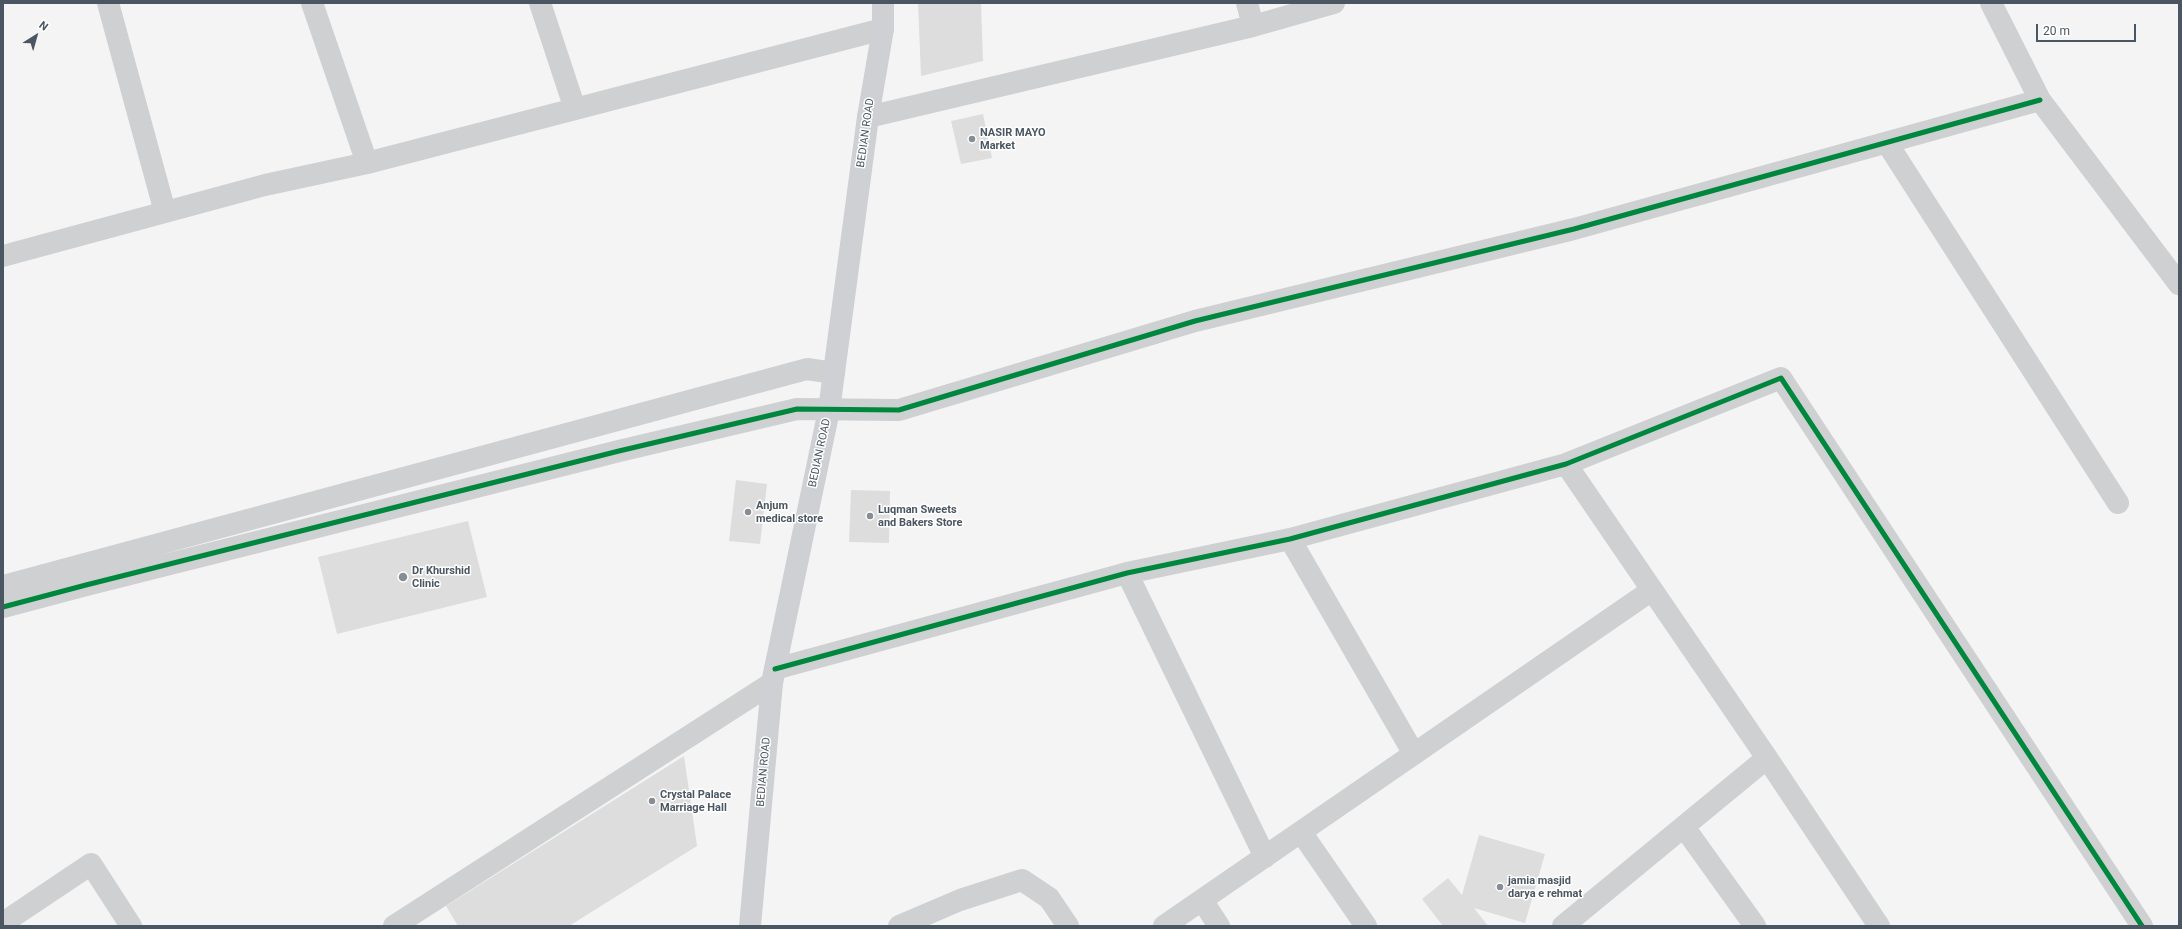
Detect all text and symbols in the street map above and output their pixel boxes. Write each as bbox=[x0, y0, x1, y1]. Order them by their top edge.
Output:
north arrow bbox=[16, 16, 56, 56]
scale bar bbox=[2038, 16, 2138, 42]
text: N bbox=[37, 18, 51, 34]
text: 20 m bbox=[2043, 24, 2070, 38]
street label: BEDIAN ROAD bbox=[855, 98, 877, 168]
place label: NASIR MAYO Market bbox=[980, 126, 1046, 152]
marker: NASIR MAYO Market bbox=[967, 134, 977, 144]
street label: BEDIAN ROAD bbox=[806, 417, 834, 489]
place label: Anjum medical store bbox=[756, 499, 823, 525]
place label: Luqman Sweets and Bakers Store bbox=[878, 503, 962, 529]
marker: Anjum medical store bbox=[743, 507, 753, 517]
marker: Luqman Sweets and Bakers Store bbox=[865, 511, 875, 521]
place label: Dr Khurshid Clinic bbox=[412, 564, 470, 590]
marker: Dr Khurshid Clinic bbox=[397, 571, 409, 583]
street label: BEDIAN ROAD bbox=[754, 737, 774, 807]
place label: Crystal Palace Marriage Hall bbox=[660, 788, 731, 814]
marker: Crystal Palace Marriage Hall bbox=[647, 796, 657, 806]
place label: jamia masjid darya e rehmat bbox=[1508, 874, 1582, 900]
marker: jamia masjid darya e rehmat bbox=[1495, 882, 1505, 892]

